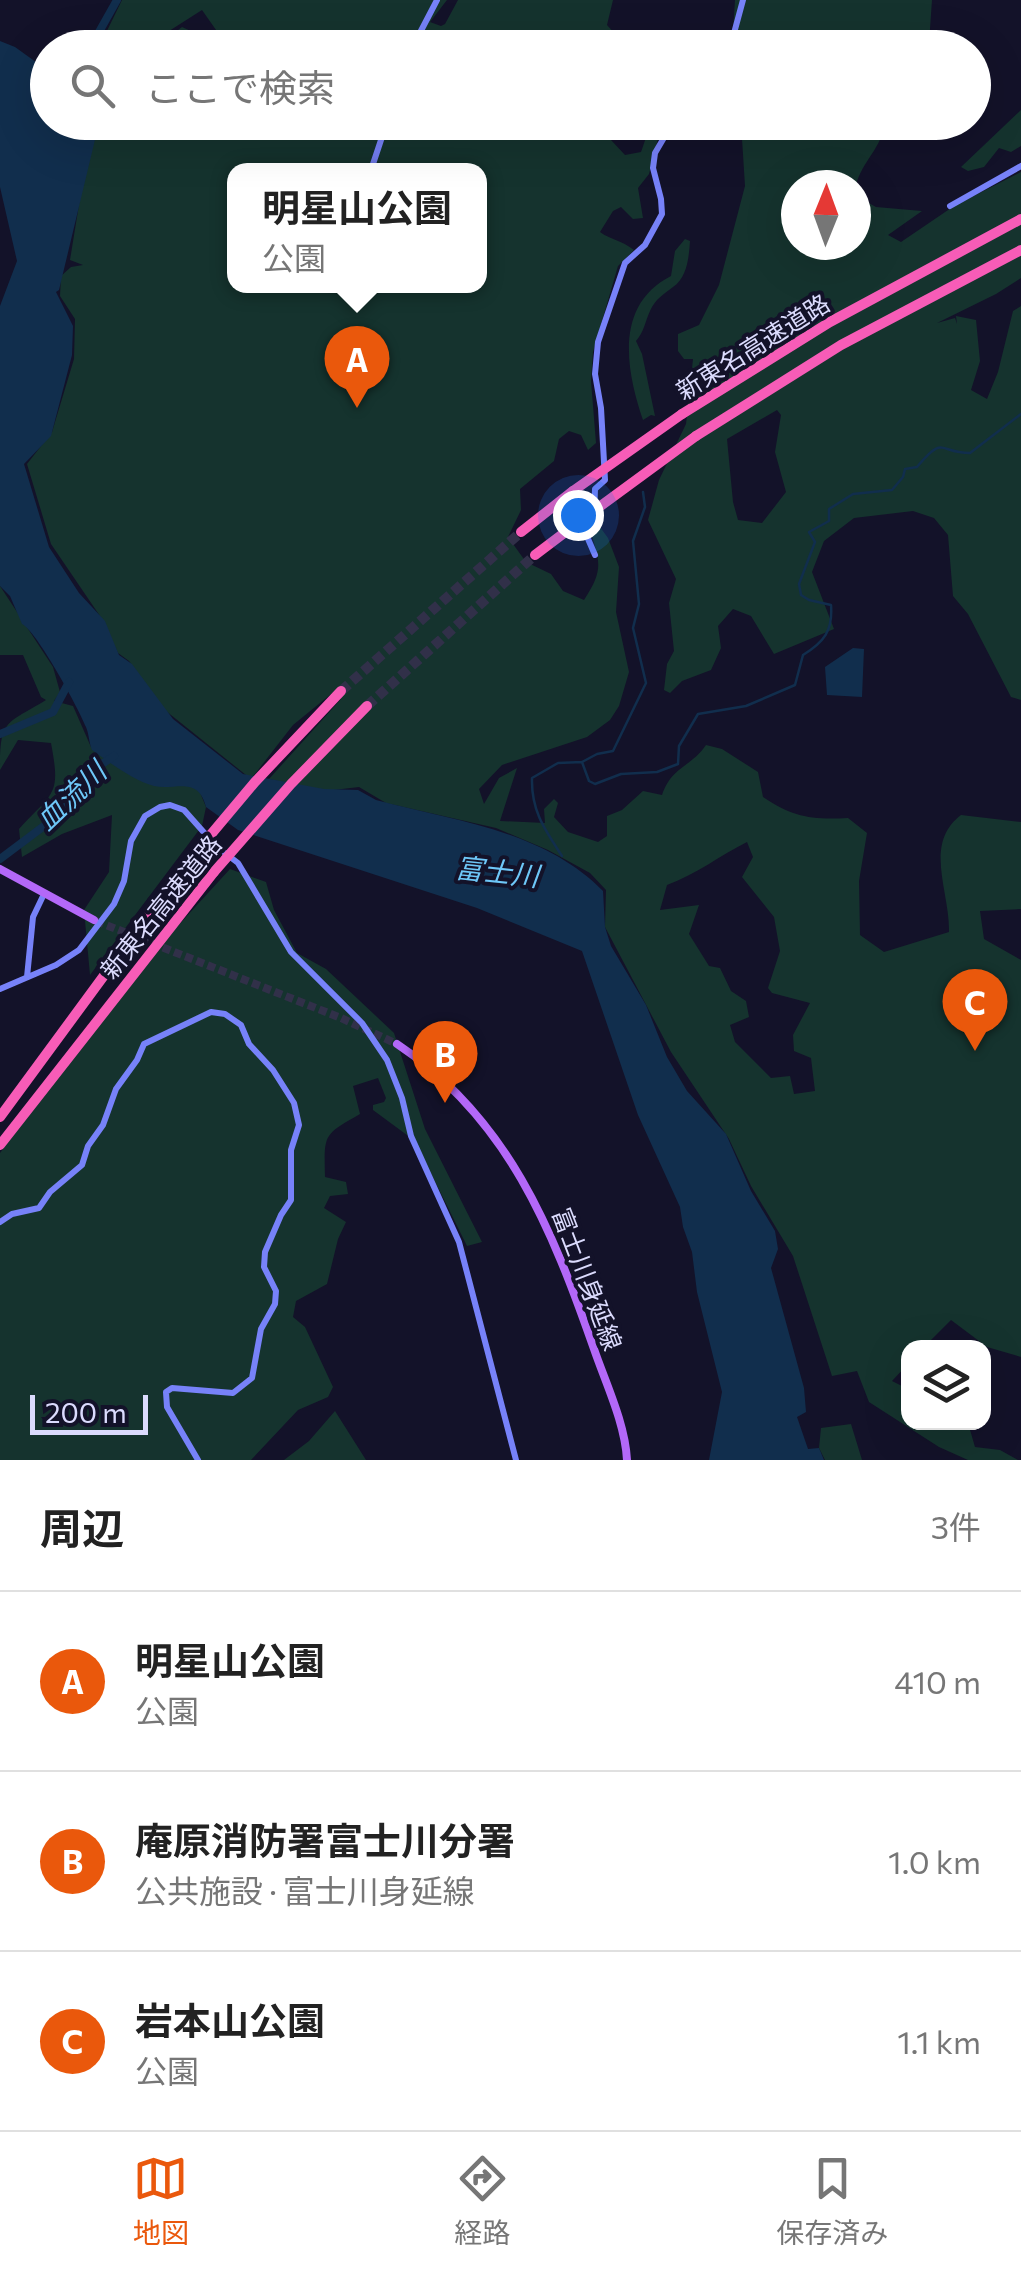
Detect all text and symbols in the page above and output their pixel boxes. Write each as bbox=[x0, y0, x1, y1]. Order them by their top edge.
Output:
search box bbox=[30, 30, 991, 140]
icon: search bbox=[65, 58, 120, 113]
text: ここで検索 bbox=[145, 63, 335, 110]
popup bbox=[227, 163, 487, 293]
north arrow bbox=[781, 170, 871, 260]
text: 明星山公園 bbox=[262, 183, 452, 230]
text: 公園 bbox=[262, 237, 326, 277]
street label: 新東名高速道路 bbox=[670, 287, 835, 405]
pin: A bbox=[324, 326, 390, 408]
your location bbox=[553, 490, 604, 541]
water label: 血流川 bbox=[28, 752, 114, 837]
street label: 新東名高速道路 bbox=[93, 829, 227, 984]
water label: 富士川 bbox=[454, 850, 544, 893]
pin: C bbox=[942, 968, 1008, 1051]
pin: B bbox=[412, 1020, 478, 1103]
street label: 富士川身延線 bbox=[547, 1203, 629, 1354]
map controls bbox=[901, 1340, 991, 1430]
button: layers bbox=[901, 1340, 991, 1430]
scale bar bbox=[30, 1390, 148, 1434]
text: 200 m bbox=[45, 1395, 127, 1429]
text: 周辺 bbox=[40, 1501, 124, 1553]
text: 3件 bbox=[931, 1506, 981, 1546]
text: 明星山公園 bbox=[135, 1636, 325, 1683]
text: A bbox=[61, 1661, 84, 1701]
text: 410 m bbox=[894, 1661, 981, 1701]
text: 公園 bbox=[135, 1690, 199, 1730]
text: 庵原消防署富士川分署 bbox=[135, 1816, 515, 1863]
text: B bbox=[62, 1841, 83, 1881]
text: 1.0 km bbox=[888, 1841, 981, 1881]
text: 公共施設 · 富士川身延線 bbox=[135, 1870, 475, 1910]
text: 岩本山公園 bbox=[135, 1996, 325, 2043]
text: C bbox=[62, 2021, 83, 2061]
text: 1.1 km bbox=[897, 2021, 981, 2061]
text: 公園 bbox=[135, 2050, 199, 2090]
tab: 地図 bbox=[133, 2151, 189, 2251]
tab: 経路 bbox=[454, 2151, 510, 2251]
tab: 保存済み bbox=[776, 2151, 888, 2251]

